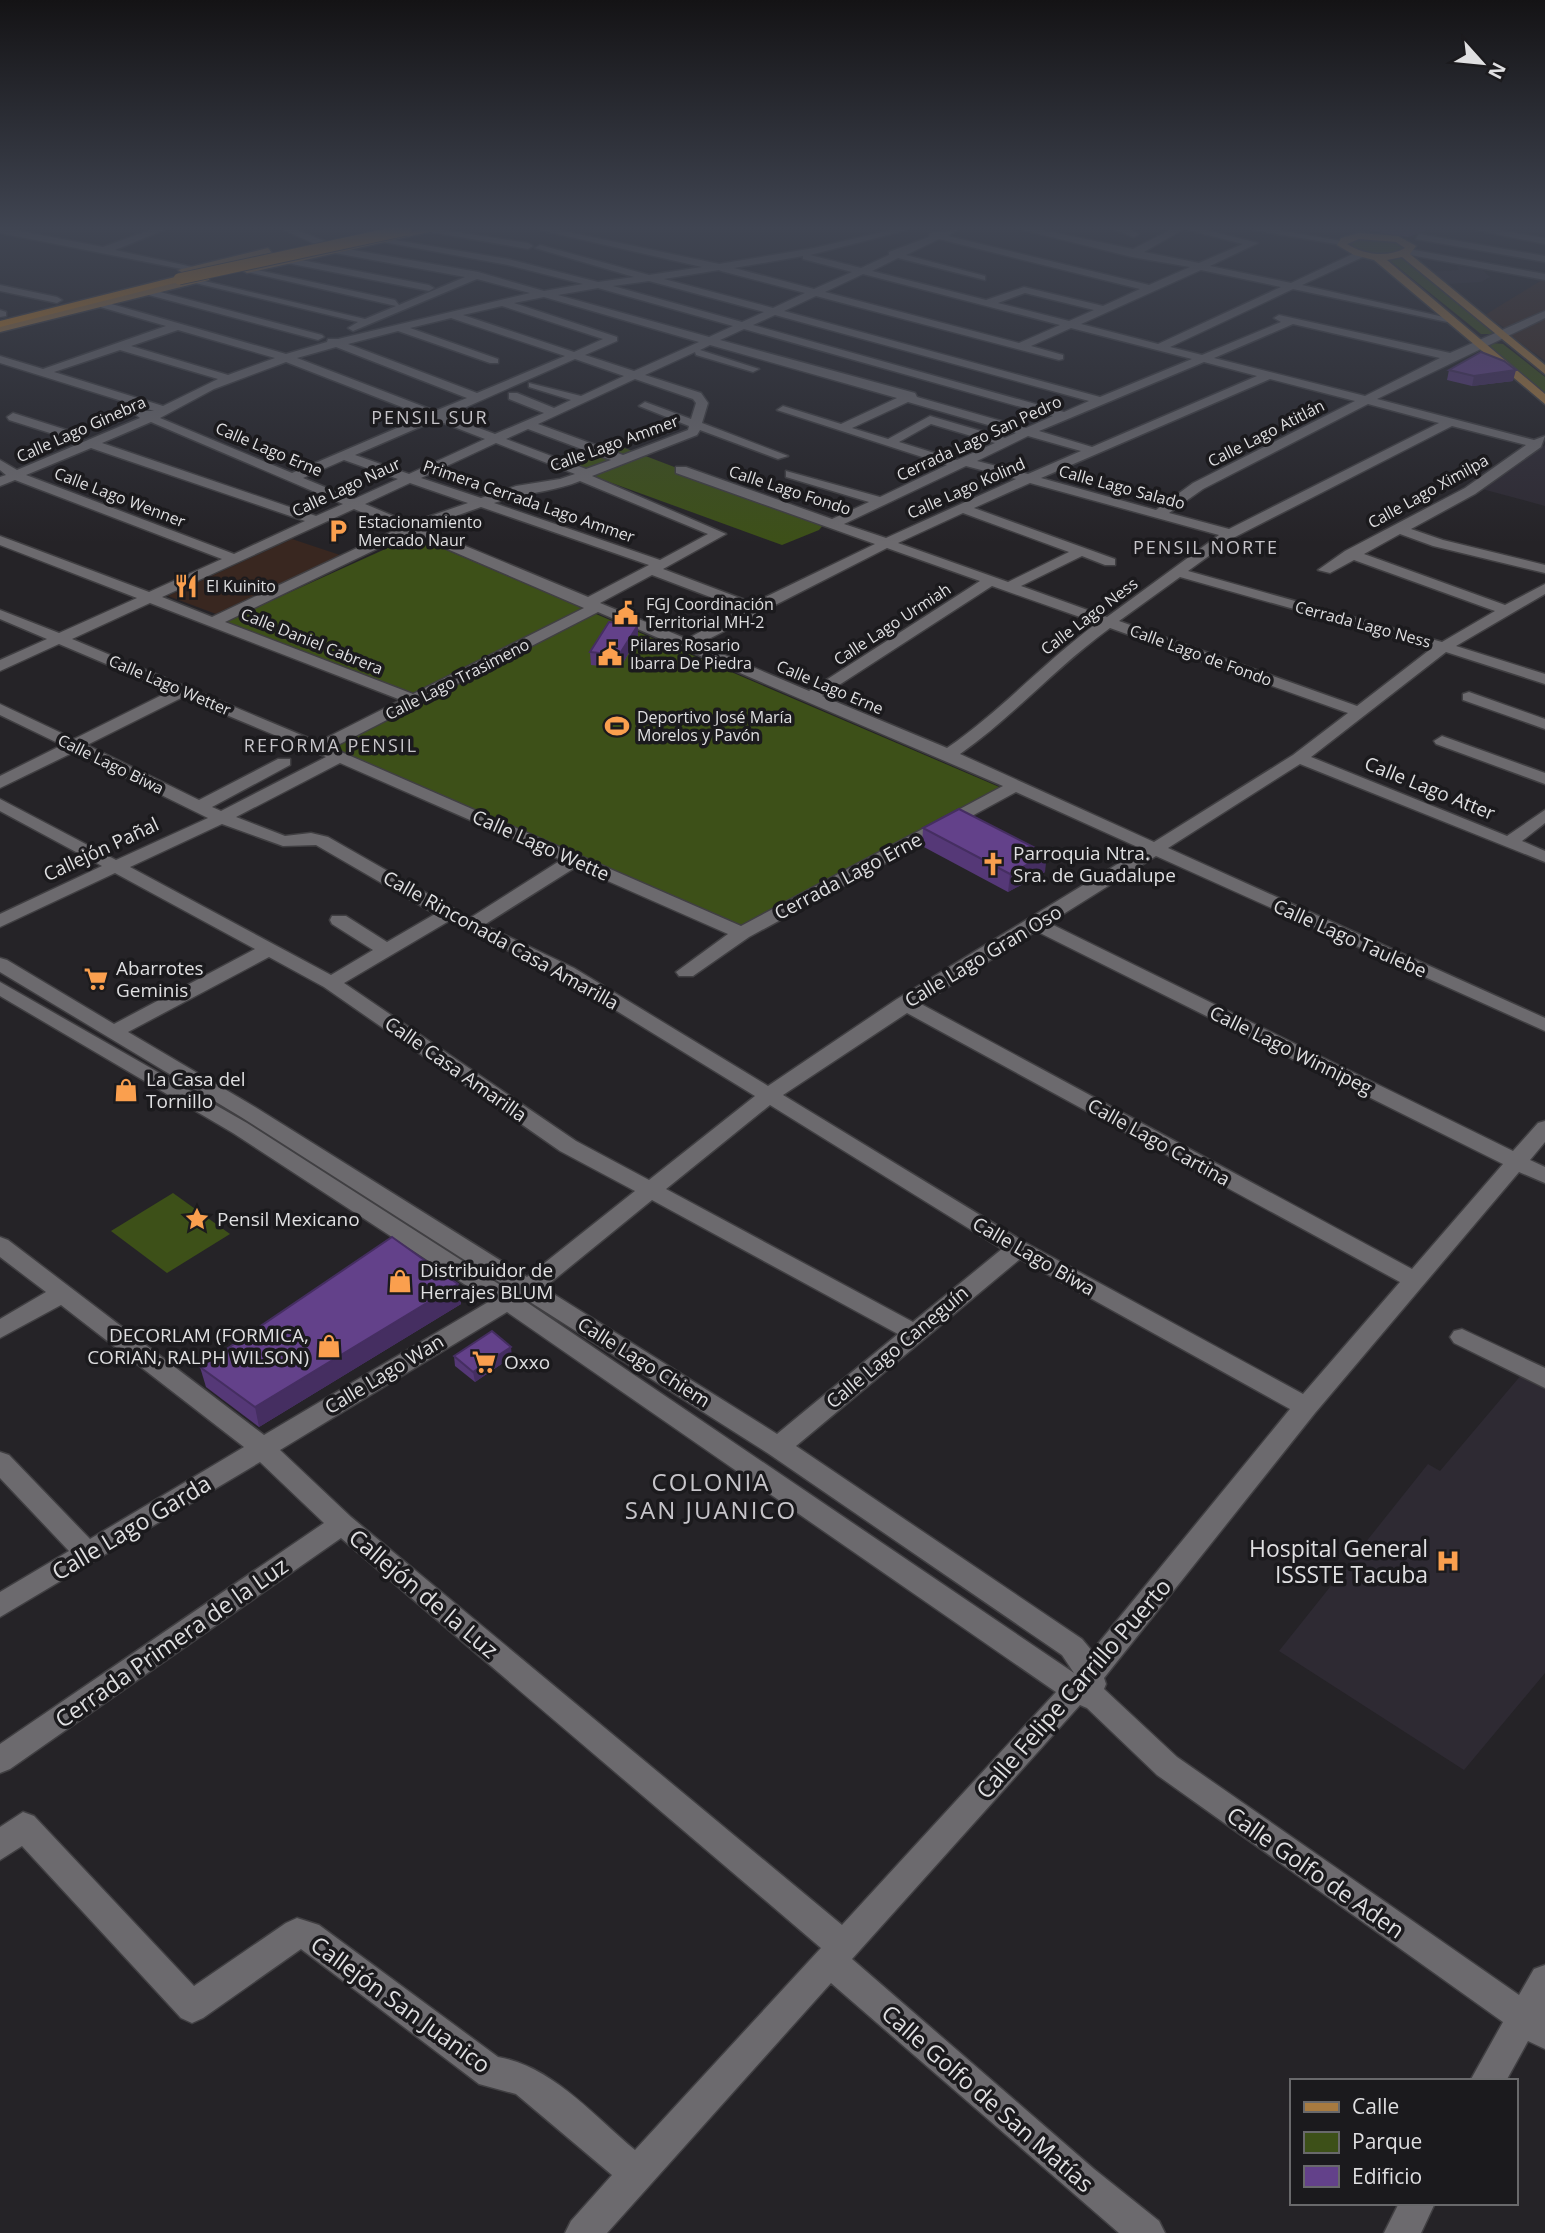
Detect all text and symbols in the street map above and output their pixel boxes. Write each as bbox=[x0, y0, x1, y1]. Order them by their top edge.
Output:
north arrow bbox=[1447, 28, 1517, 98]
text: N bbox=[1482, 58, 1512, 84]
street label: Cerrada Lago San Pedro bbox=[893, 390, 1065, 486]
street label: Calle Lago Ginebra bbox=[13, 391, 149, 467]
street label: Calle Lago Atitlán bbox=[1204, 394, 1328, 472]
district label: PENSIL SUR bbox=[371, 405, 489, 429]
street label: Calle Lago Ammer bbox=[547, 409, 682, 476]
street label: Calle Lago Erne bbox=[212, 417, 326, 481]
street label: Calle Lago Ximilpa bbox=[1364, 449, 1492, 533]
street label: Calle Lago Naur bbox=[288, 452, 404, 522]
street label: Calle Lago Kolind bbox=[904, 452, 1028, 524]
street label: Primera Cerrada Lago Ammer bbox=[420, 454, 638, 548]
street label: Calle Lago Fondo bbox=[726, 460, 854, 520]
street label: Calle Lago Salado bbox=[1056, 460, 1188, 514]
street label: Calle Lago Wenner bbox=[51, 462, 189, 532]
place label: Estacionamiento Mercado Naur bbox=[358, 511, 482, 551]
parking icon: Estacionamiento Mercado Naur bbox=[324, 517, 352, 545]
district label: PENSIL NORTE bbox=[1133, 535, 1279, 559]
restaurant icon: El Kuinito bbox=[172, 572, 200, 600]
street label: Calle Lago Ness bbox=[1036, 572, 1142, 660]
place label: El Kuinito bbox=[206, 575, 276, 597]
street label: Calle Lago Urmiah bbox=[829, 578, 955, 670]
place label: FGJ Coordinación Territorial MH-2 bbox=[646, 593, 774, 633]
street label: Cerrada Lago Ness bbox=[1293, 595, 1433, 653]
public building icon: FGJ Coordinación Territorial MH-2 bbox=[612, 599, 640, 627]
street label: Calle Daniel Cabrera bbox=[238, 602, 386, 680]
street label: Calle Lago de Fondo bbox=[1127, 619, 1275, 691]
street label: Calle Lago Trasimeno bbox=[381, 633, 533, 725]
place label: Pilares Rosario Ibarra De Piedra bbox=[630, 634, 752, 674]
public building icon: Pilares Rosario Ibarra De Piedra bbox=[596, 640, 624, 668]
street label: Calle Lago Wetter bbox=[106, 649, 235, 721]
street label: Calle Lago Erne bbox=[773, 655, 887, 719]
place label: Deportivo José María Morelos y Pavón bbox=[637, 706, 793, 746]
sports icon: Deportivo José María Morelos y Pavón bbox=[603, 712, 631, 740]
street label: Calle Lago Biwa bbox=[54, 729, 168, 799]
district label: REFORMA PENSIL bbox=[244, 733, 418, 757]
street label: Calle Lago Atter bbox=[1361, 750, 1499, 826]
street label: Calle Lago Wette bbox=[468, 803, 614, 887]
street label: Callejón Pañal bbox=[39, 811, 163, 887]
street label: Cerrada Lago Erne bbox=[770, 826, 926, 926]
place label: Parroquia Ntra. Sra. de Guadalupe bbox=[1013, 840, 1176, 888]
church icon: Parroquia Ntra. Sra. de Guadalupe bbox=[979, 850, 1007, 878]
street label: Calle Rinconada Casa Amarilla bbox=[379, 864, 623, 1016]
street label: Calle Lago Taulebe bbox=[1269, 893, 1431, 983]
street label: Calle Lago Gran Oso bbox=[900, 899, 1066, 1013]
place label: Abarrotes Geminis bbox=[116, 955, 204, 1003]
supermarket icon: Abarrotes Geminis bbox=[82, 965, 110, 993]
street label: Calle Lago Winnipeg bbox=[1205, 999, 1377, 1101]
street label: Calle Casa Amarilla bbox=[380, 1010, 532, 1128]
place label: La Casa del Tornillo bbox=[146, 1066, 246, 1114]
shop icon: La Casa del Tornillo bbox=[112, 1076, 140, 1104]
street label: Calle Lago Cartina bbox=[1083, 1092, 1235, 1192]
place icon: Pensil Mexicano bbox=[183, 1205, 211, 1233]
place label: Pensil Mexicano bbox=[217, 1206, 360, 1232]
street label: Calle Lago Biwa bbox=[968, 1210, 1100, 1302]
place label: Distribuidor de Herrajes BLUM bbox=[420, 1257, 553, 1305]
shop icon: Distribuidor de Herrajes BLUM bbox=[386, 1267, 414, 1295]
street label: Calle Lago Caneguín bbox=[820, 1280, 974, 1414]
street label: Calle Lago Chiem bbox=[573, 1311, 715, 1413]
place label: DECORLAM (FORMICA, CORIAN, RALPH WILSON) bbox=[87, 1322, 309, 1370]
street label: Calle Lago Wan bbox=[320, 1328, 448, 1420]
shop icon: DECORLAM (FORMICA, CORIAN, RALPH WILSON) bbox=[315, 1332, 343, 1360]
supermarket icon: Oxxo bbox=[470, 1348, 498, 1376]
place label: Oxxo bbox=[504, 1349, 550, 1375]
district label: COLONIA SAN JUANICO bbox=[625, 1465, 797, 1526]
street label: Calle Lago Garda bbox=[45, 1467, 217, 1587]
street label: Callejón de la Luz bbox=[342, 1521, 506, 1665]
place label: Hospital General ISSSTE Tacuba bbox=[1249, 1532, 1428, 1590]
hospital icon: Hospital General ISSSTE Tacuba bbox=[1434, 1547, 1462, 1575]
street label: Cerrada Primera de la Luz bbox=[48, 1549, 294, 1735]
street label: Calle Felipe Carrillo Puerto bbox=[968, 1571, 1178, 1805]
street label: Calle Golfo de Aden bbox=[1221, 1799, 1411, 1945]
street label: Callejón San Juanico bbox=[305, 1928, 497, 2080]
street label: Calle Golfo de San Matías bbox=[875, 1997, 1101, 2199]
legend bbox=[1290, 2079, 1517, 2205]
text: Calle bbox=[1352, 2092, 1399, 2120]
text: Parque bbox=[1352, 2127, 1422, 2155]
text: Edificio bbox=[1352, 2162, 1422, 2190]

